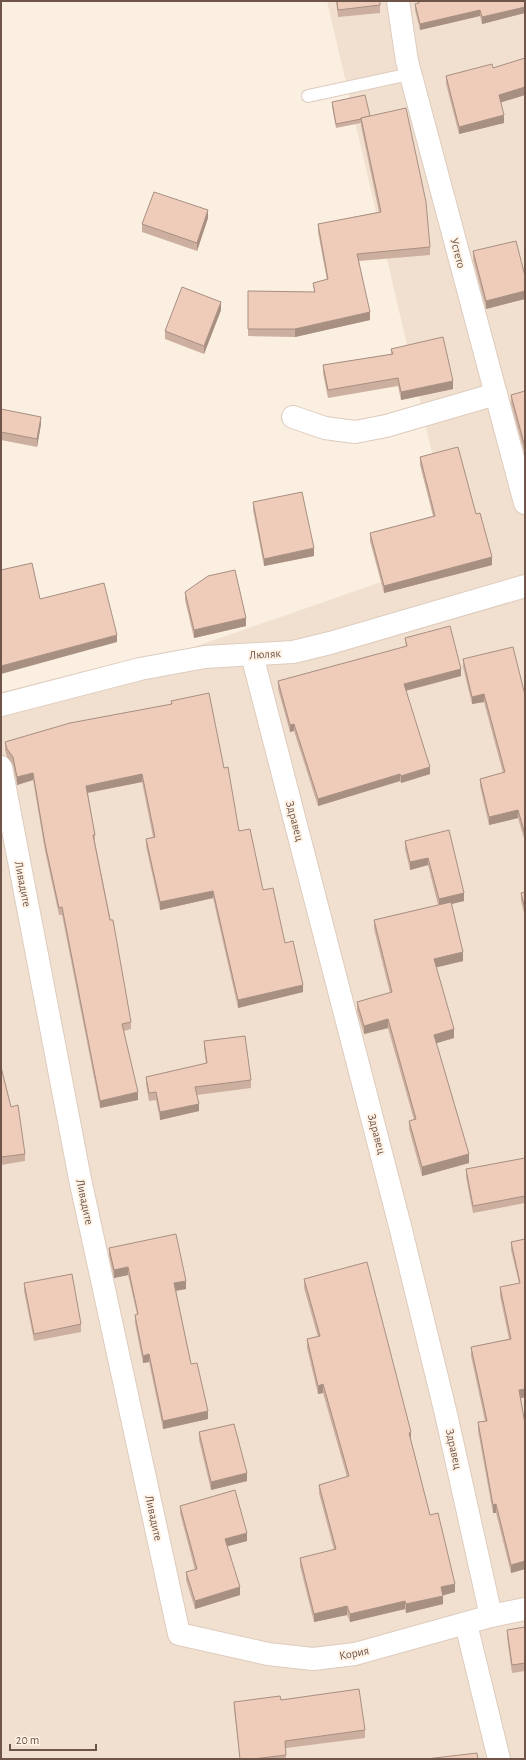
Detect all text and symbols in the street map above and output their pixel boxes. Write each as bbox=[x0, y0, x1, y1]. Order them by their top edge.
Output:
street label: Устето bbox=[448, 237, 468, 270]
street label: Люляк bbox=[249, 647, 282, 661]
street label: Здравец bbox=[284, 800, 306, 843]
street label: Ливадите bbox=[13, 860, 33, 908]
street label: Здравец bbox=[366, 1113, 388, 1156]
street label: Ливадите bbox=[74, 1178, 96, 1226]
street label: Здравец bbox=[444, 1428, 464, 1471]
street label: Ливадите bbox=[143, 1494, 165, 1542]
street label: Кория bbox=[338, 1644, 370, 1662]
scale bar bbox=[10, 1726, 96, 1752]
text: 20 m bbox=[16, 1734, 39, 1746]

